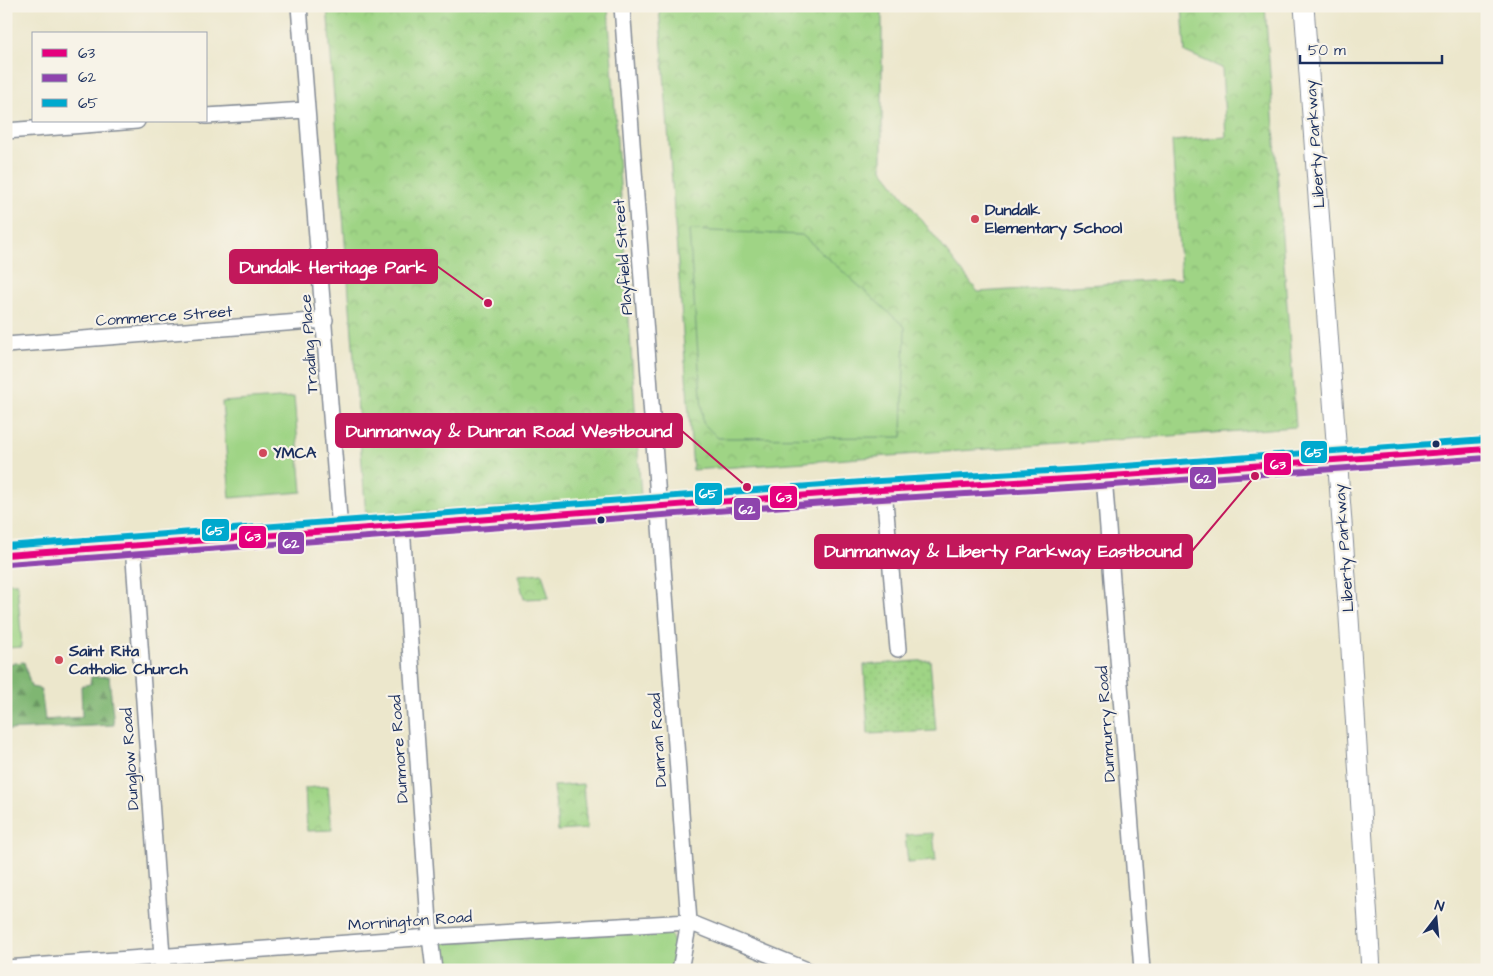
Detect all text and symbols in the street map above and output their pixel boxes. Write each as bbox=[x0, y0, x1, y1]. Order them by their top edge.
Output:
legend bbox=[32, 32, 208, 122]
scale bar bbox=[1300, 32, 1443, 64]
text: 50 m bbox=[1308, 40, 1346, 61]
text: 63 bbox=[78, 43, 95, 64]
text: 62 bbox=[78, 67, 96, 88]
street label: Liberty Parkway bbox=[1300, 79, 1331, 209]
text: 65 bbox=[78, 93, 98, 114]
street label: Playfield Street bbox=[608, 197, 639, 316]
place label: Dundalk Elementary School bbox=[985, 199, 1123, 240]
marker: Dundalk Elementary School bbox=[969, 213, 981, 225]
callout: Dundalk Heritage Park bbox=[230, 250, 437, 283]
text: Dundalk Heritage Park bbox=[240, 255, 427, 281]
street label: Trading Place bbox=[295, 293, 324, 395]
street label: Commerce Street bbox=[95, 300, 234, 332]
callout: Dunmanway & Dunran Road Westbound bbox=[336, 414, 682, 447]
text: Dunmanway & Dunran Road Westbound bbox=[346, 419, 673, 445]
unlabelled marker bbox=[1431, 439, 1441, 449]
line badge: 65 bbox=[1300, 440, 1328, 464]
place label: YMCA bbox=[273, 442, 317, 464]
text: 65 bbox=[1305, 443, 1324, 463]
marker: YMCA bbox=[257, 447, 269, 459]
line badge: 63 bbox=[1263, 452, 1292, 476]
text: 63 bbox=[1270, 455, 1287, 475]
line badge: 62 bbox=[1189, 466, 1217, 490]
text: 62 bbox=[1195, 469, 1212, 489]
line badge: 65 bbox=[694, 482, 723, 506]
street label: Liberty Parkway bbox=[1329, 483, 1360, 613]
text: 65 bbox=[699, 484, 718, 504]
line badge: 63 bbox=[769, 485, 798, 509]
text: 63 bbox=[776, 488, 793, 508]
line badge: 62 bbox=[733, 497, 761, 521]
text: 62 bbox=[739, 500, 756, 520]
unlabelled marker bbox=[596, 515, 606, 525]
line badge: 65 bbox=[201, 518, 230, 542]
text: 65 bbox=[206, 521, 225, 541]
line badge: 63 bbox=[238, 525, 267, 549]
text: 63 bbox=[245, 527, 262, 547]
line badge: 62 bbox=[277, 531, 305, 555]
text: 62 bbox=[283, 534, 300, 554]
callout: Dunmanway & Liberty Parkway Eastbound bbox=[815, 535, 1192, 568]
text: Dunmanway & Liberty Parkway Eastbound bbox=[824, 539, 1183, 565]
place label: Saint Rita Catholic Church bbox=[68, 640, 189, 680]
marker: Saint Rita Catholic Church bbox=[53, 654, 65, 666]
street label: Dunmurry Road bbox=[1091, 665, 1122, 783]
street label: Dunran Road bbox=[644, 692, 672, 788]
street label: Dunmore Road bbox=[384, 694, 414, 804]
street label: Dunglow Road bbox=[115, 707, 146, 811]
north arrow bbox=[1410, 894, 1460, 944]
text: N bbox=[1432, 896, 1446, 917]
street label: Mornington Road bbox=[347, 906, 473, 937]

